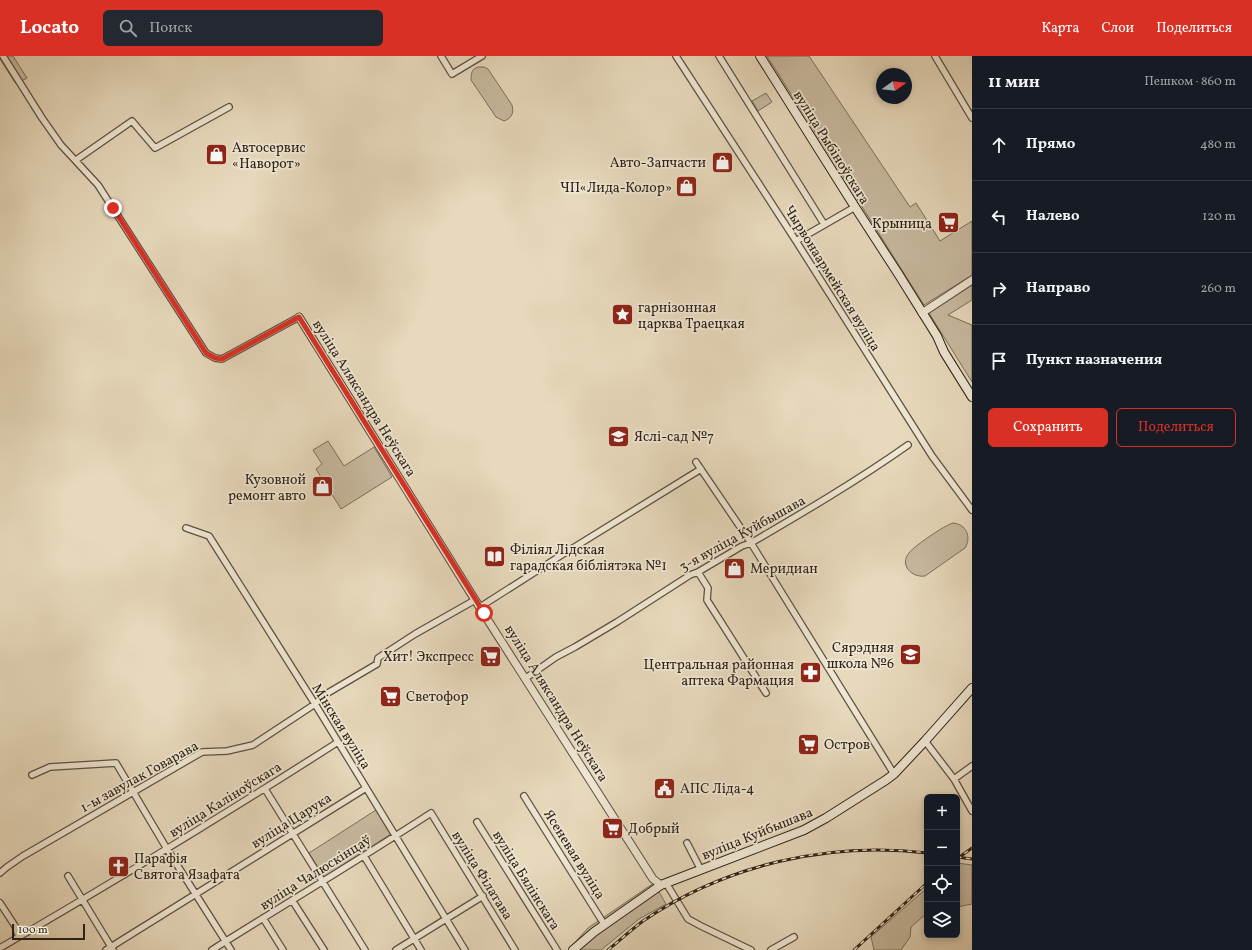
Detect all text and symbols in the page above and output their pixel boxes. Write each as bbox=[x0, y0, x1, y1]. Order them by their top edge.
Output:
search box bbox=[103, 10, 383, 46]
text: Locato bbox=[20, 15, 79, 41]
icon: search bbox=[117, 17, 139, 39]
text: Поиск bbox=[149, 18, 192, 39]
text: Карта bbox=[1041, 19, 1079, 38]
text: Слои bbox=[1101, 19, 1134, 38]
text: Поделиться bbox=[1156, 19, 1232, 38]
north arrow bbox=[876, 68, 912, 104]
text: 11 мин bbox=[988, 71, 1040, 94]
text: Пешком · 860 m bbox=[1144, 73, 1236, 91]
street label: вуліца Рыбіноўскага bbox=[788, 87, 873, 208]
icon: ahead bbox=[988, 134, 1010, 156]
text: Прямо bbox=[1026, 134, 1075, 155]
text: 480 m bbox=[1200, 136, 1236, 154]
place label: Автосервис «Наворот» bbox=[232, 139, 306, 174]
shop icon: Автосервис «Наворот» bbox=[204, 142, 230, 168]
shop icon: Авто-Запчасти bbox=[709, 149, 735, 175]
place label: Авто-Запчасти bbox=[610, 154, 706, 173]
shop icon: ЧП«Лида-Колор» bbox=[674, 174, 700, 200]
place label: ЧП«Лида-Колор» bbox=[560, 179, 672, 198]
route end bbox=[104, 199, 122, 217]
street label: Чырвонаармейская вуліца bbox=[779, 202, 885, 355]
icon: left bbox=[988, 206, 1010, 228]
text: Налево bbox=[1026, 206, 1080, 227]
text: 120 m bbox=[1202, 208, 1236, 226]
supermarket icon: Крыница bbox=[935, 210, 961, 236]
place label: Крыница bbox=[872, 215, 932, 234]
icon: right bbox=[988, 278, 1010, 300]
text: Направо bbox=[1026, 278, 1090, 299]
text: 260 m bbox=[1201, 280, 1236, 298]
place label: гарнізонная царква Траецкая bbox=[638, 299, 745, 334]
place icon: гарнізонная царква Траецкая bbox=[609, 302, 635, 328]
street label: вуліца Аляксандра Неўскага bbox=[308, 317, 420, 481]
icon: arrive bbox=[988, 350, 1010, 372]
text: Пункт назначения bbox=[1026, 350, 1162, 371]
button: Сохранить bbox=[988, 408, 1108, 447]
button: Поделиться bbox=[1116, 408, 1236, 447]
school or university icon: Яслі-сад №7 bbox=[605, 423, 631, 449]
place label: Яслі-сад №7 bbox=[634, 428, 714, 447]
place label: Кузовной ремонт авто bbox=[228, 471, 306, 506]
shop icon: Кузовной ремонт авто bbox=[309, 474, 335, 500]
street label: 3-я вуліца Куйбышава bbox=[676, 492, 809, 577]
place label: Філіял Лідская гарадская бібліятэка №1 bbox=[510, 541, 667, 576]
library icon: Філіял Лідская гарадская бібліятэка №1 bbox=[482, 544, 508, 570]
shop icon: Меридиан bbox=[722, 555, 748, 581]
place label: Меридиан bbox=[750, 560, 818, 579]
route start bbox=[475, 604, 493, 622]
street label: вуліца Аляксандра Неўскага bbox=[500, 622, 612, 786]
place label: Сярэдняя школа №6 bbox=[827, 639, 894, 674]
school or university icon: Сярэдняя школа №6 bbox=[897, 642, 923, 668]
supermarket icon: Хит! Экспресс bbox=[477, 643, 503, 669]
place label: Хит! Экспресс bbox=[383, 648, 474, 667]
place label: Центральная районная аптека Фармация bbox=[644, 656, 794, 691]
pharmacy icon: Центральная районная аптека Фармация bbox=[797, 659, 823, 685]
street label: Мінская вуліца bbox=[307, 680, 375, 773]
supermarket icon: Светофор bbox=[378, 683, 404, 709]
place label: Светофор bbox=[406, 688, 469, 707]
supermarket icon: Остров bbox=[796, 731, 822, 757]
place label: Остров bbox=[824, 736, 870, 755]
street label: 1-ы завулак Говарава bbox=[77, 737, 202, 818]
street label: вуліца Каліноўскага bbox=[166, 758, 286, 843]
public building icon: АПС Ліда-4 bbox=[651, 775, 677, 801]
place label: АПС Ліда-4 bbox=[680, 780, 754, 799]
street label: вуліца Царука bbox=[248, 789, 336, 854]
map controls bbox=[924, 794, 960, 938]
button: + bbox=[924, 794, 960, 830]
street label: вуліца Куйбышава bbox=[699, 803, 816, 865]
street label: Ясеневая вуліца bbox=[539, 806, 609, 903]
supermarket icon: Добрый bbox=[600, 815, 626, 841]
place label: Добрый bbox=[628, 820, 680, 839]
street label: вуліца Бялінскага bbox=[487, 827, 564, 934]
street label: вуліца Філатава bbox=[447, 828, 517, 924]
button: − bbox=[924, 830, 960, 866]
street label: вуліца Чалюскінцаў bbox=[256, 831, 375, 915]
place label: Парафія Святога Язафата bbox=[134, 850, 240, 885]
church icon: Парафія Святога Язафата bbox=[105, 853, 131, 879]
button: locate bbox=[924, 866, 960, 902]
button: layers bbox=[924, 902, 960, 938]
scale bar bbox=[12, 922, 85, 941]
text: 100 m bbox=[18, 923, 48, 938]

